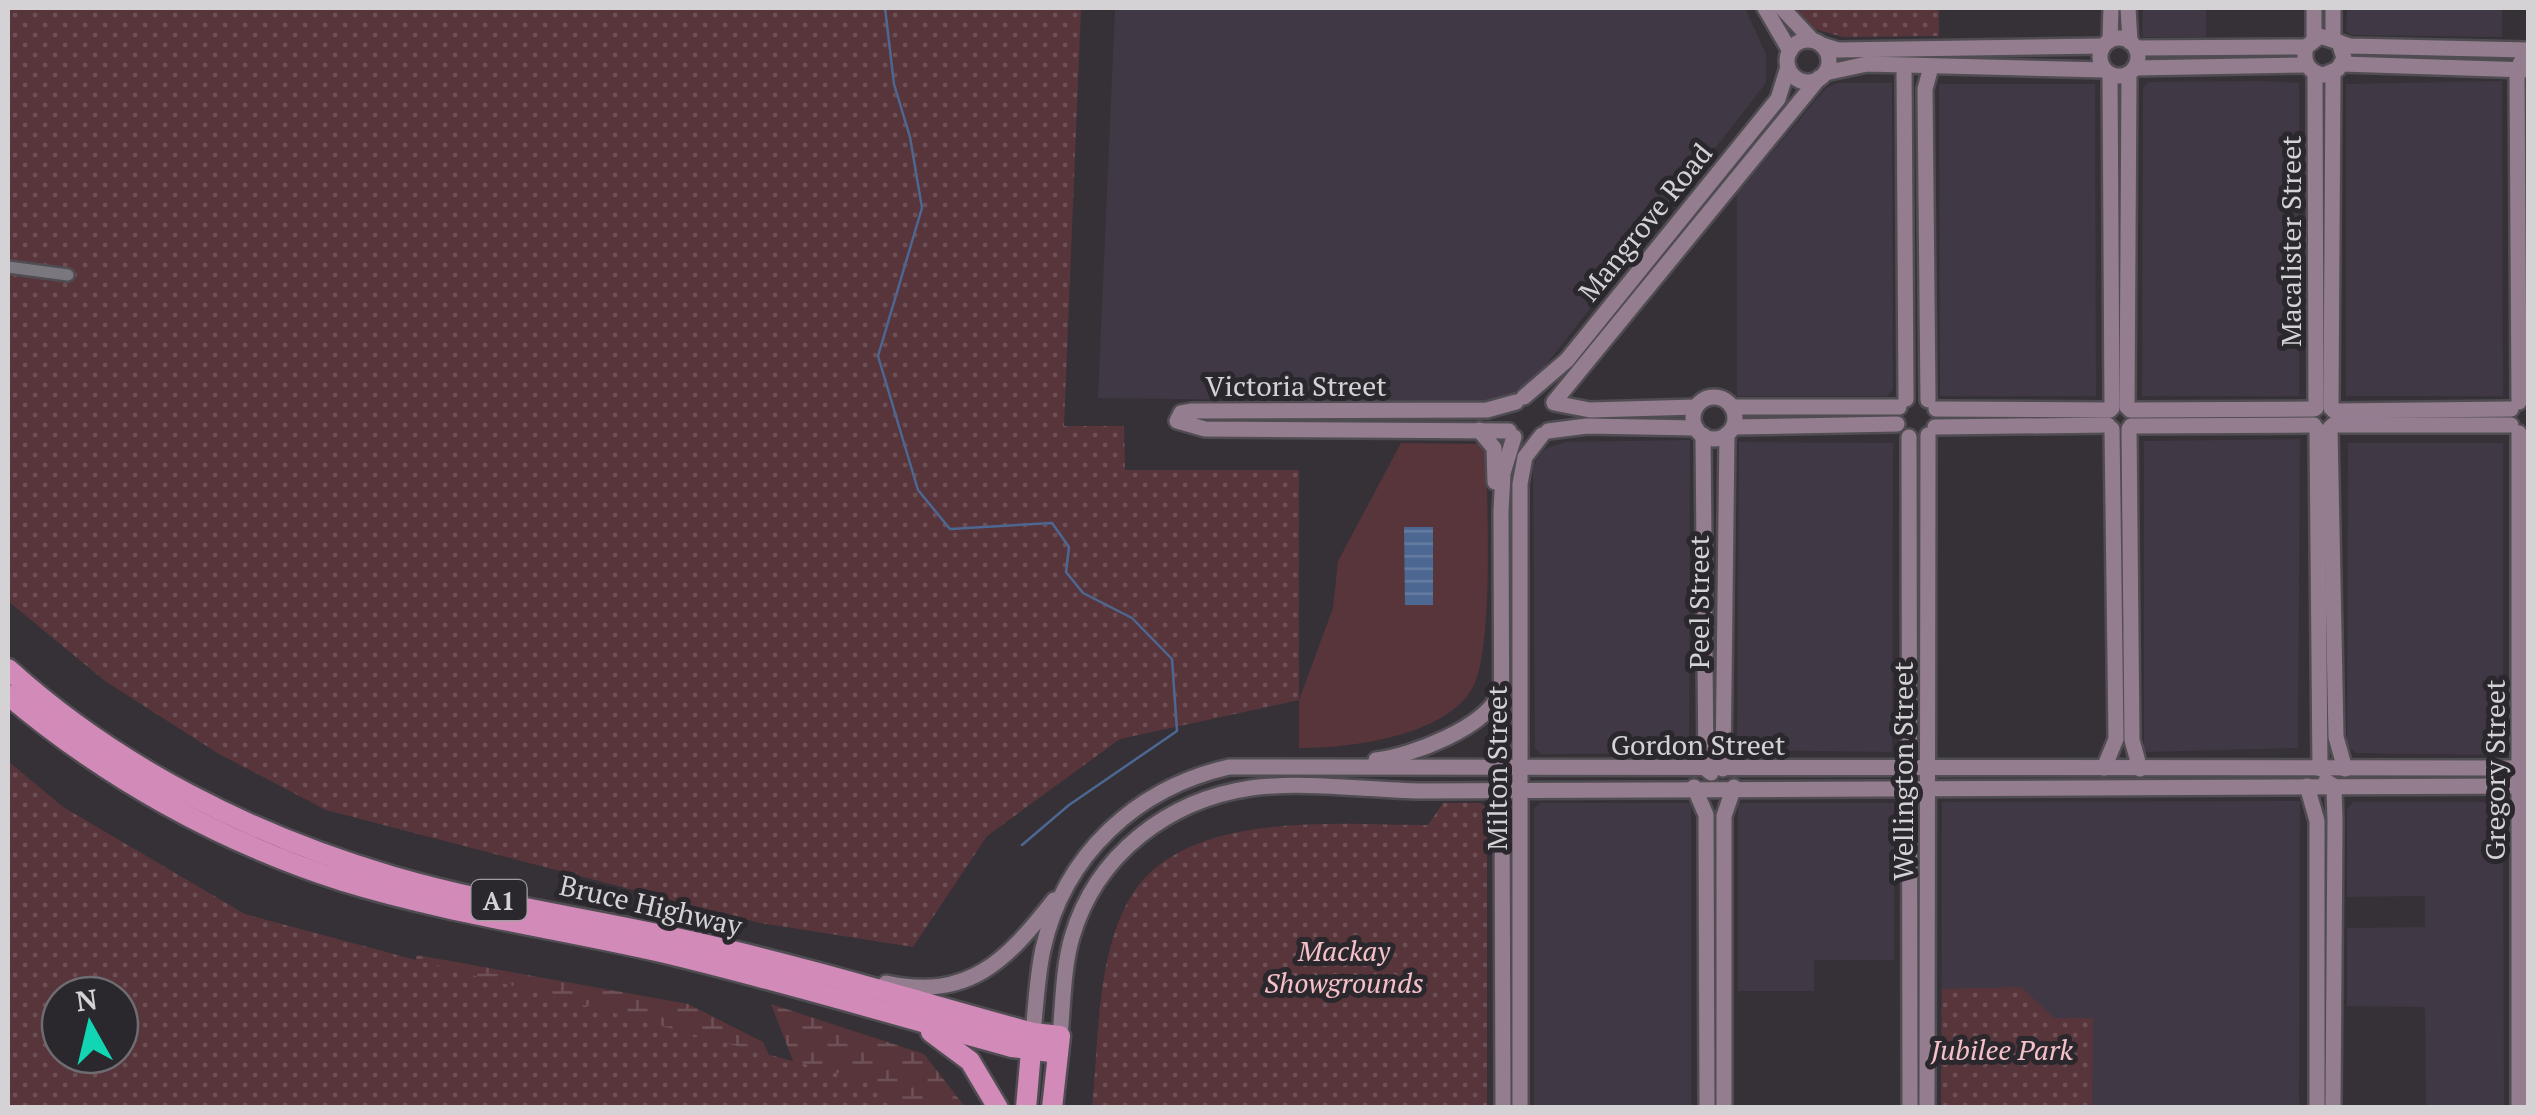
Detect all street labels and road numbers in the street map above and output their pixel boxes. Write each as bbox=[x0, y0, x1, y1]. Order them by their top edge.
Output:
street label: Macalister Street bbox=[2272, 135, 2309, 347]
street label: Mangrove Road bbox=[1570, 136, 1720, 308]
street label: Victoria Street bbox=[1205, 367, 1387, 404]
street label: Peel Street bbox=[1680, 534, 1717, 669]
street label: Wellington Street bbox=[1884, 661, 1921, 881]
street label: Gregory Street bbox=[2476, 679, 2513, 861]
street label: Milton Street bbox=[1478, 685, 1515, 851]
street label: Gordon Street bbox=[1611, 726, 1786, 763]
street label: Bruce Highway bbox=[556, 866, 747, 944]
road number: A1 bbox=[472, 880, 526, 920]

